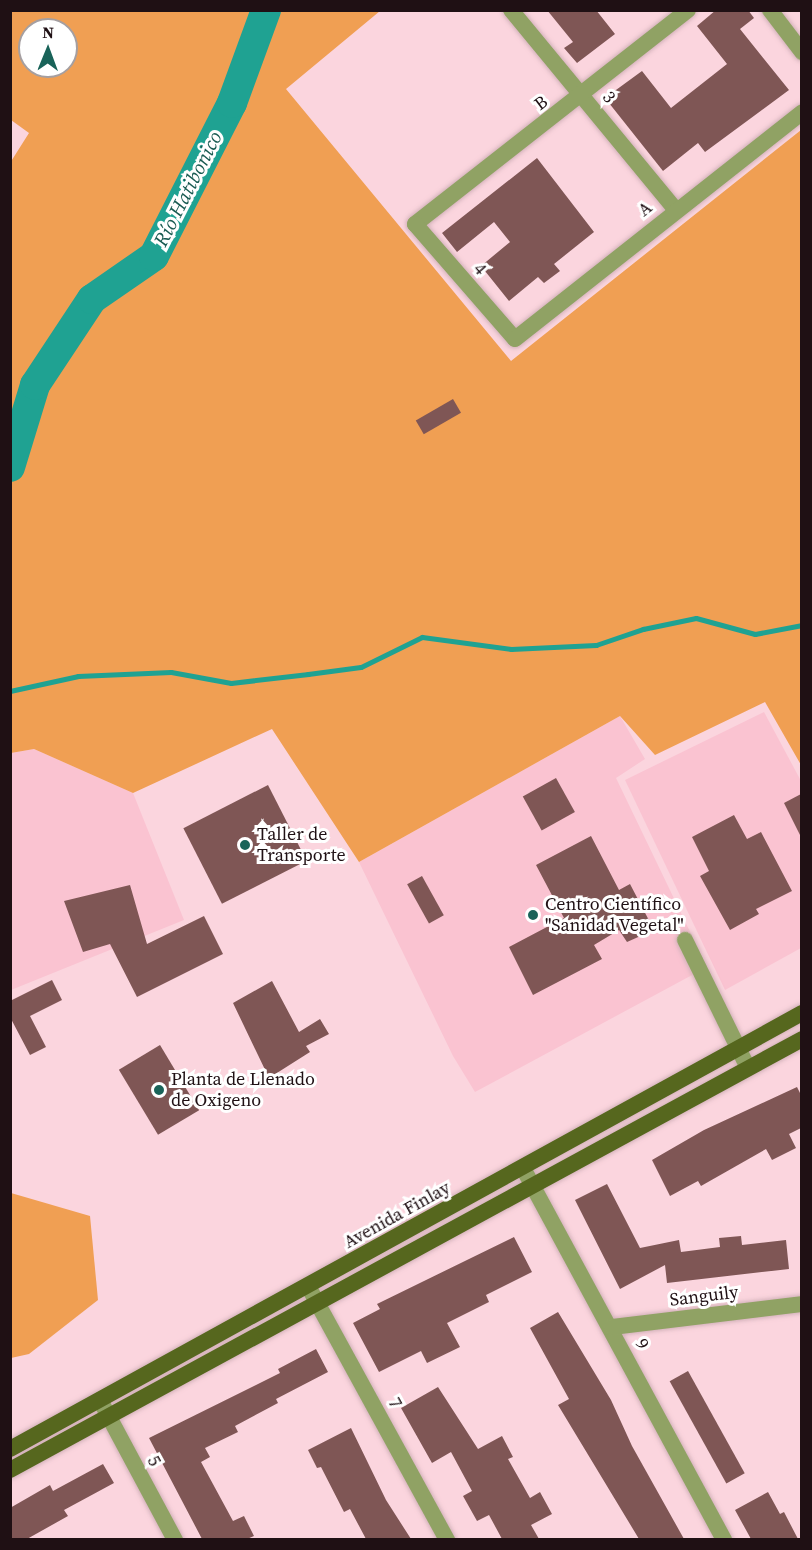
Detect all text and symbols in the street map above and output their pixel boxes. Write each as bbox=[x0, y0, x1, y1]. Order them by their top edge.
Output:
north arrow bbox=[18, 18, 78, 78]
text: N bbox=[42, 21, 54, 43]
street label: 3 bbox=[598, 87, 620, 107]
street label: B bbox=[530, 91, 552, 115]
water label: Río Hatibonico bbox=[149, 127, 227, 251]
street label: A bbox=[634, 197, 656, 221]
street label: 4 bbox=[469, 259, 491, 279]
place label: Taller de Transporte bbox=[257, 824, 346, 866]
marker: Taller de Transporte bbox=[238, 838, 252, 852]
place label: Centro Científico "Sanidad Vegetal" bbox=[545, 894, 684, 936]
marker: Centro Científico "Sanidad Vegetal" bbox=[526, 908, 540, 922]
place label: Planta de Llenado de Oxigeno bbox=[171, 1069, 315, 1112]
marker: Planta de Llenado de Oxigeno bbox=[152, 1083, 166, 1097]
street label: Avenida Finlay bbox=[340, 1177, 454, 1253]
street label: Sanguily bbox=[669, 1281, 739, 1311]
street label: 9 bbox=[630, 1335, 654, 1353]
street label: 7 bbox=[383, 1394, 407, 1412]
street label: 5 bbox=[142, 1452, 166, 1470]

